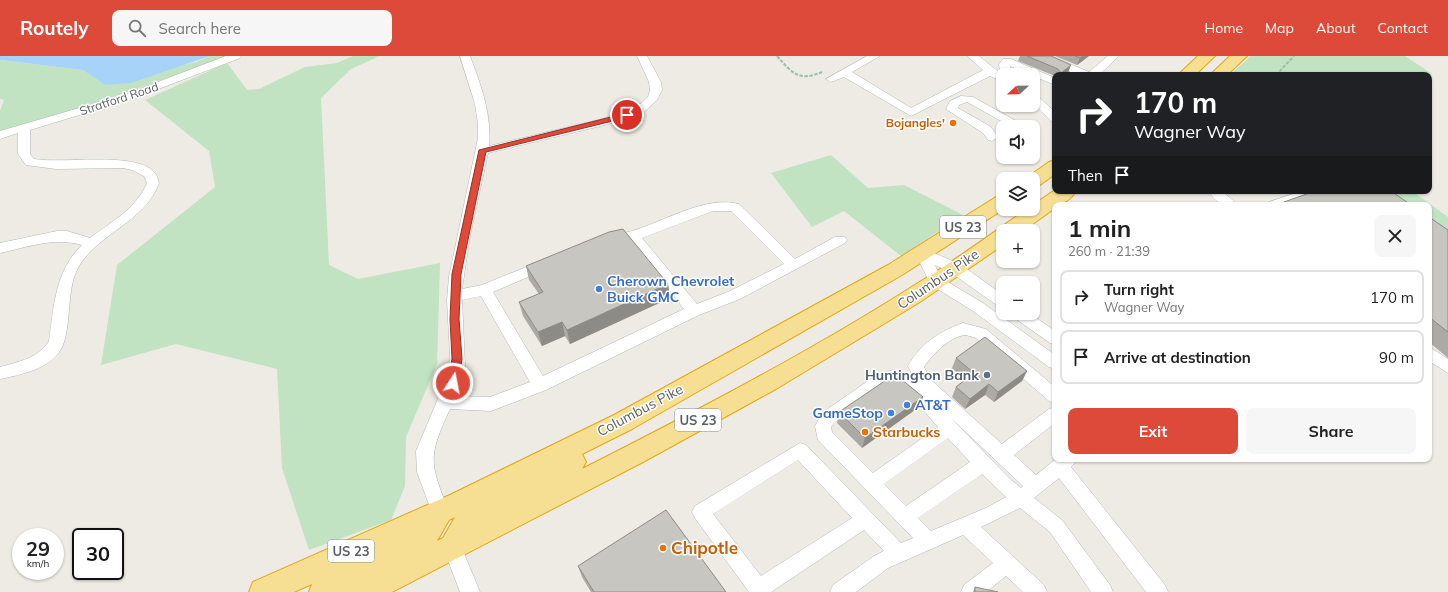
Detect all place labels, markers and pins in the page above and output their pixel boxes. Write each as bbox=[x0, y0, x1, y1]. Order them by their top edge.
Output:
pin bbox=[610, 98, 644, 132]
place label: Bojangles' bbox=[886, 115, 945, 130]
marker: Bojangles' bbox=[948, 118, 958, 128]
place label: Cherown Chevrolet Buick GMC bbox=[607, 272, 735, 306]
marker: Cherown Chevrolet Buick GMC bbox=[594, 284, 604, 294]
place label: Huntington Bank bbox=[865, 366, 979, 384]
marker: Huntington Bank bbox=[982, 370, 992, 380]
place label: AT&T bbox=[915, 396, 951, 414]
marker: AT&T bbox=[902, 400, 912, 410]
place label: GameStop bbox=[813, 404, 883, 422]
marker: GameStop bbox=[886, 408, 896, 418]
place label: Starbucks bbox=[873, 423, 940, 441]
marker: Starbucks bbox=[860, 427, 870, 437]
place label: Chipotle bbox=[671, 537, 738, 558]
marker: Chipotle bbox=[658, 543, 668, 553]

